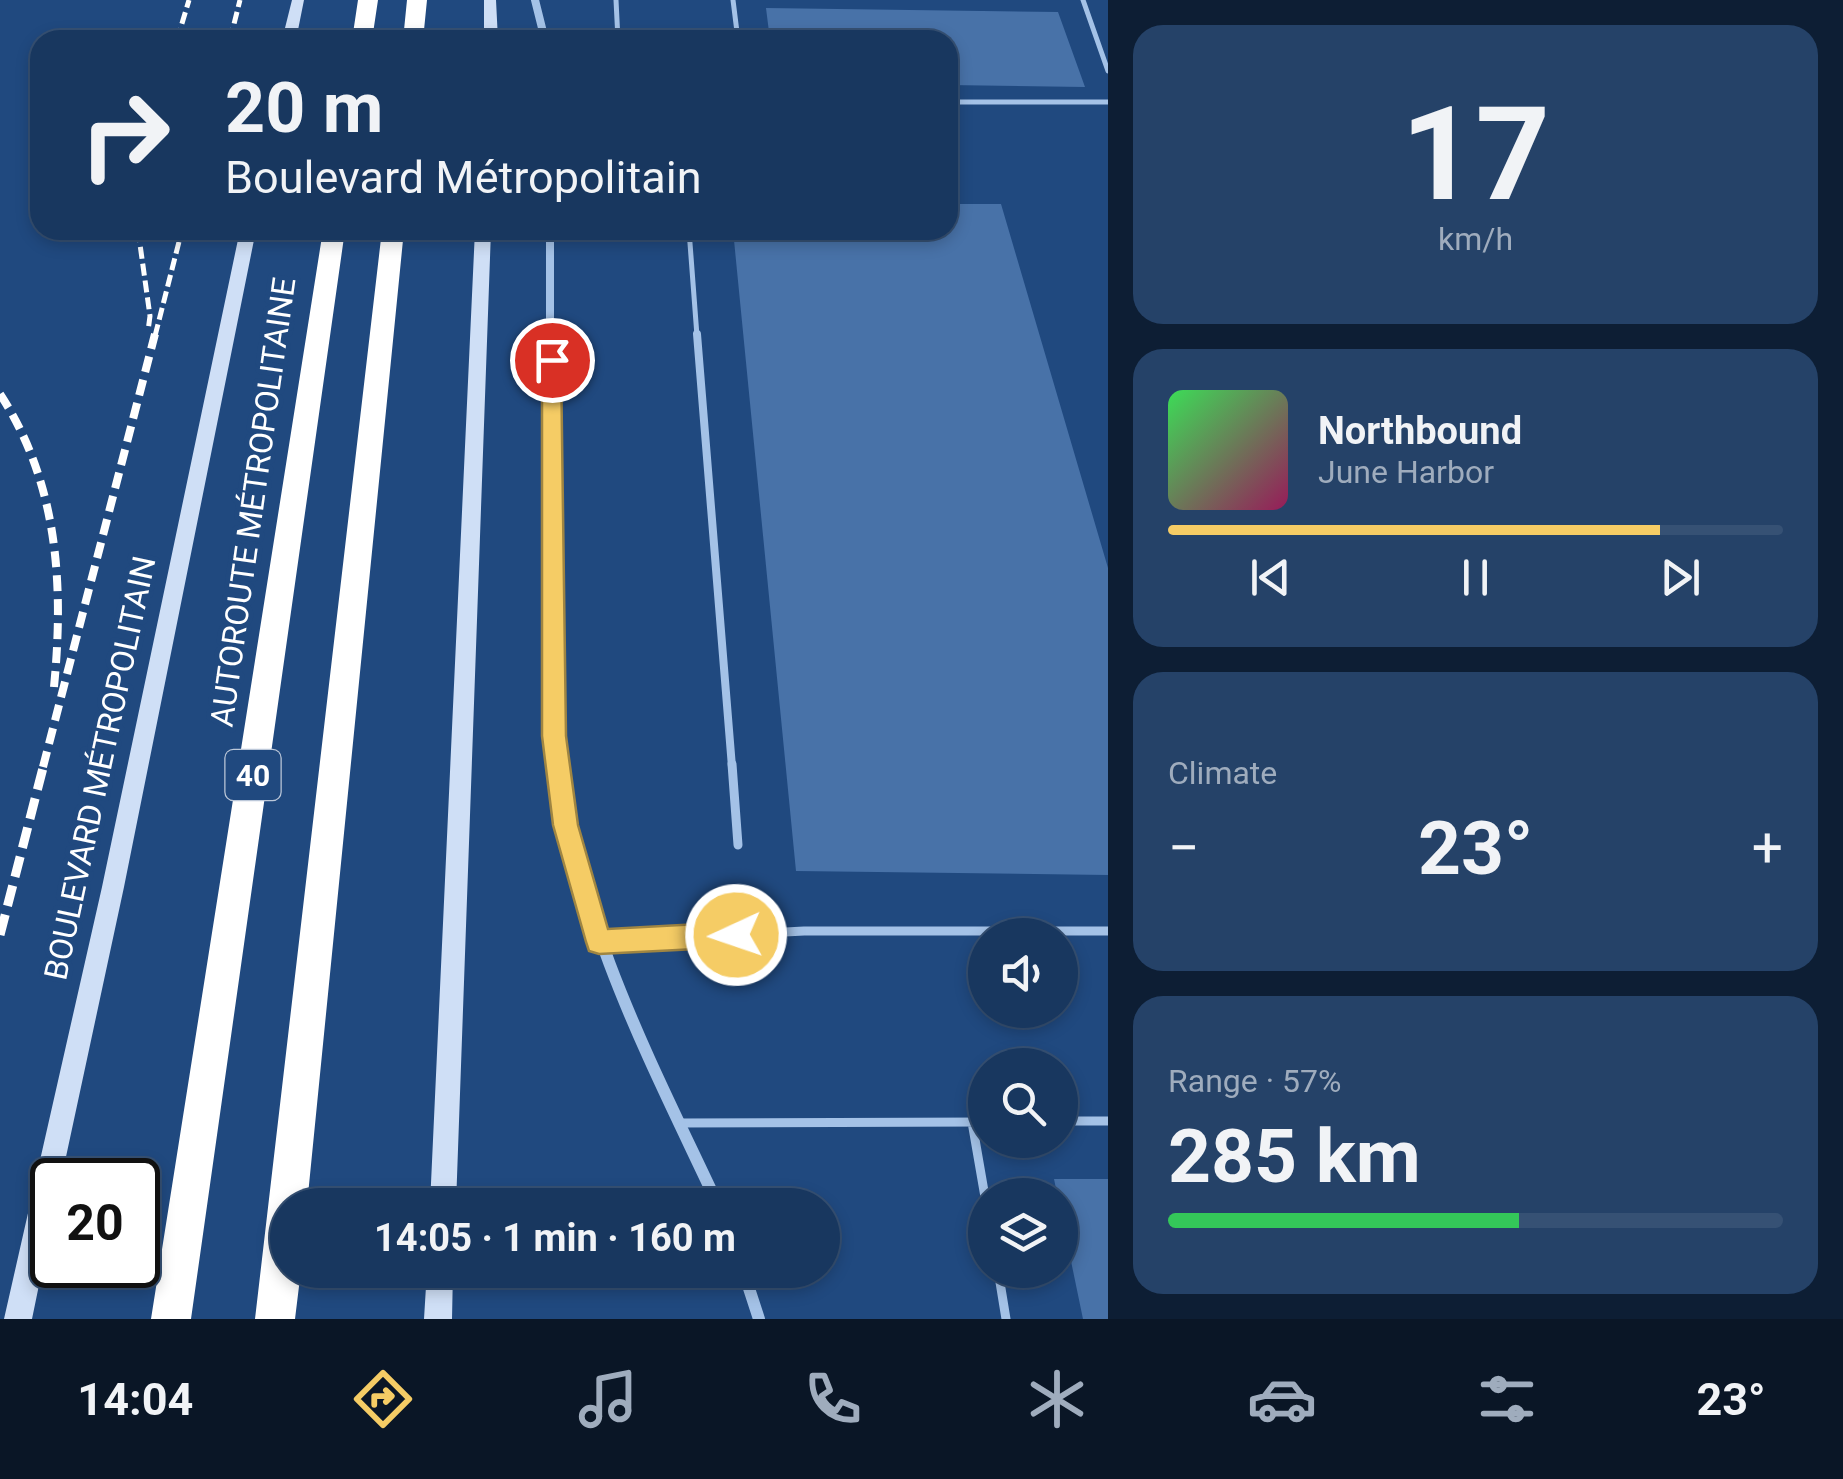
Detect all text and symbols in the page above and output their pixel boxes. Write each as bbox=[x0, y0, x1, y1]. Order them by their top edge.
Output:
text: 20 m bbox=[225, 67, 383, 149]
icon: right bbox=[60, 70, 190, 200]
text: 17 bbox=[1401, 78, 1550, 231]
text: Boulevard Métropolitain bbox=[225, 151, 702, 204]
text: km/h bbox=[1438, 220, 1513, 258]
street label: AUTOROUTE MÉTROPOLITAINE bbox=[203, 275, 303, 729]
pin bbox=[510, 318, 595, 403]
icon: arrive bbox=[525, 333, 580, 388]
text: Northbound bbox=[1318, 409, 1522, 453]
text: June Harbor bbox=[1318, 453, 1494, 491]
icon: previous bbox=[1243, 550, 1298, 605]
icon: pause bbox=[1448, 550, 1503, 605]
icon: next bbox=[1653, 550, 1708, 605]
street label: BOULEVARD MÉTROPOLITAIN bbox=[36, 553, 164, 983]
road number: 40 bbox=[226, 750, 280, 800]
text: Climate bbox=[1168, 754, 1277, 792]
text: 23° bbox=[1418, 804, 1533, 892]
text: − bbox=[1168, 816, 1199, 880]
text: + bbox=[1752, 816, 1783, 880]
position arrow bbox=[684, 883, 788, 987]
map controls bbox=[968, 918, 1078, 1288]
button: sound bbox=[968, 918, 1078, 1028]
button: search bbox=[968, 1048, 1078, 1158]
text: Range · 57% bbox=[1168, 1062, 1341, 1100]
text: 285 km bbox=[1168, 1112, 1421, 1200]
speed limit sign: 20 bbox=[30, 1158, 160, 1288]
button: layers bbox=[968, 1178, 1078, 1288]
text: 14:05 · 1 min · 160 m bbox=[374, 1216, 736, 1260]
icon: directions bbox=[348, 1364, 418, 1434]
icon: music bbox=[573, 1364, 643, 1434]
icon: phone bbox=[798, 1364, 868, 1434]
icon: climate bbox=[1022, 1364, 1092, 1434]
icon: car bbox=[1247, 1364, 1317, 1434]
icon: filters bbox=[1472, 1364, 1542, 1434]
text: 14:04 bbox=[77, 1373, 193, 1426]
text: 23° bbox=[1696, 1373, 1766, 1426]

